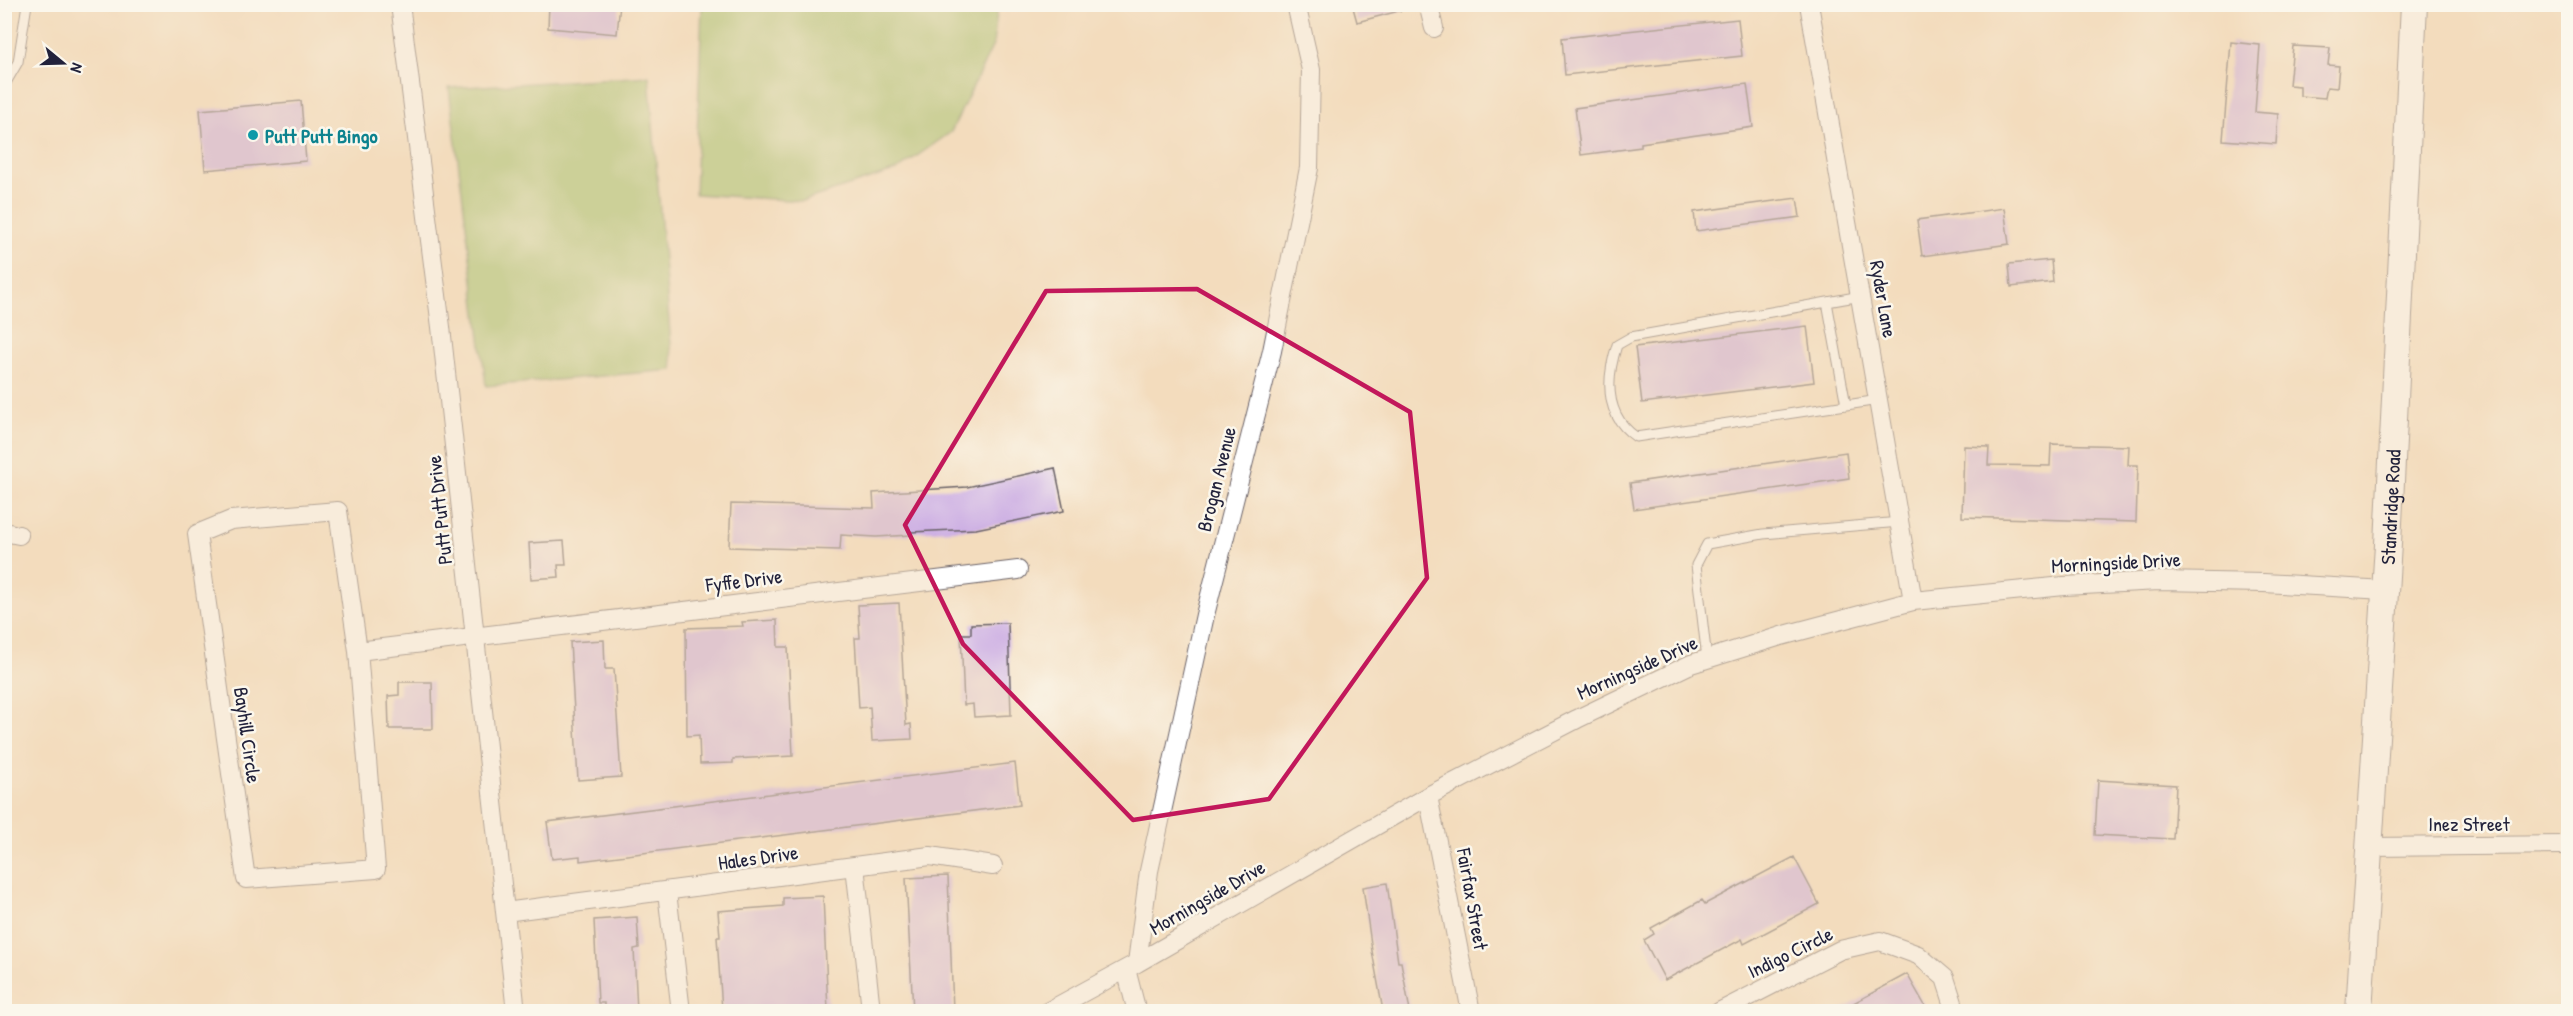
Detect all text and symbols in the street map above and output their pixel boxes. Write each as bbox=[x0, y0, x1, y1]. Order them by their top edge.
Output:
north arrow bbox=[33, 33, 93, 93]
text: N bbox=[65, 60, 89, 76]
place label: Putt Putt Bingo bbox=[265, 122, 378, 150]
marker: Putt Putt Bingo bbox=[246, 128, 260, 142]
street label: Ryder Lane bbox=[1864, 258, 1904, 340]
street label: Brogan Avenue bbox=[1190, 424, 1242, 534]
street label: Standridge Road bbox=[2373, 449, 2406, 565]
street label: Putt Putt Drive bbox=[420, 454, 458, 566]
street label: Morningside Drive bbox=[2051, 545, 2181, 579]
street label: Fyffe Drive bbox=[703, 562, 784, 598]
street label: Morningside Drive bbox=[1572, 628, 1702, 706]
street label: Bayhill Circle bbox=[228, 685, 268, 785]
street label: Inez Street bbox=[2428, 810, 2511, 837]
street label: Hales Drive bbox=[716, 838, 800, 876]
street label: Fairfax Street bbox=[1451, 845, 1495, 953]
street label: Morningside Drive bbox=[1144, 853, 1270, 941]
street label: Indigo Circle bbox=[1743, 920, 1837, 984]

